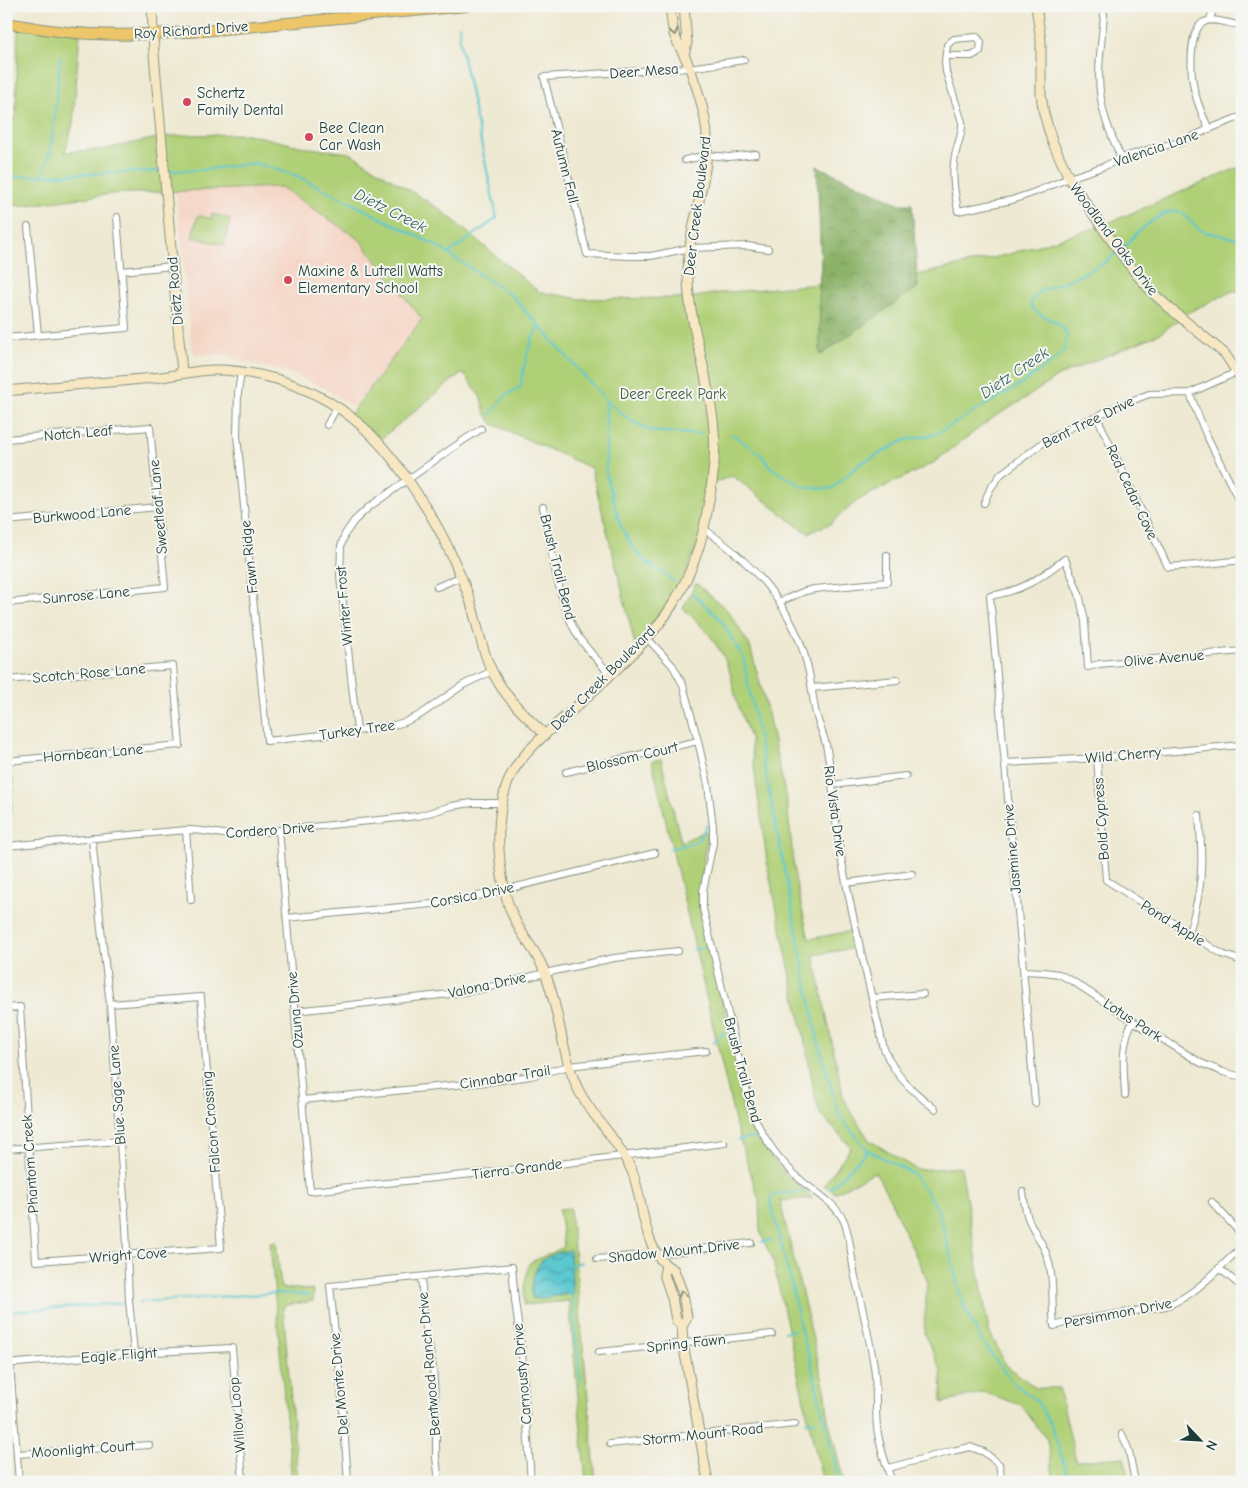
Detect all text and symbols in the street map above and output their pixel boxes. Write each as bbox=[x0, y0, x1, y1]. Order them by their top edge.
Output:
street label: Roy Richard Drive bbox=[133, 17, 249, 43]
one-way arrow bbox=[668, 27, 679, 36]
street label: Deer Mesa bbox=[609, 60, 679, 82]
place label: Schertz Family Dental bbox=[197, 84, 283, 119]
marker: Schertz Family Dental bbox=[181, 96, 193, 108]
place label: Bee Clean Car Wash bbox=[319, 119, 384, 154]
street label: Valencia Lane bbox=[1111, 125, 1201, 171]
street label: Autumn Fall bbox=[547, 127, 583, 205]
marker: Bee Clean Car Wash bbox=[303, 131, 315, 143]
street label: Deer Creek Boulevard bbox=[680, 135, 714, 277]
street label: Woodland Oaks Drive bbox=[1066, 179, 1163, 299]
water label: Dietz Creek bbox=[352, 185, 430, 237]
street label: Dietz Road bbox=[163, 256, 187, 326]
place label: Maxine & Lutrell Watts Elementary School bbox=[298, 262, 443, 297]
marker: Maxine & Lutrell Watts Elementary School bbox=[282, 274, 294, 286]
water label: Dietz Creek bbox=[977, 343, 1052, 402]
park label: Deer Creek Park bbox=[620, 385, 727, 403]
street label: Bent Tree Drive bbox=[1039, 392, 1137, 452]
street label: Notch Leaf bbox=[43, 421, 114, 445]
street label: Red Cedar Cove bbox=[1102, 441, 1162, 543]
street label: Sweetleaf Lane bbox=[145, 459, 171, 555]
street label: Burkwood Lane bbox=[32, 501, 132, 527]
street label: Brush Trail Bend bbox=[536, 512, 580, 622]
street label: Fawn Ridge bbox=[236, 519, 262, 595]
street label: Winter Frost bbox=[331, 565, 356, 647]
street label: Sunrose Lane bbox=[42, 582, 131, 608]
street label: Deer Creek Boulevard bbox=[547, 622, 659, 734]
street label: Olive Avenue bbox=[1123, 645, 1205, 670]
street label: Scotch Rose Lane bbox=[32, 659, 147, 687]
street label: Turkey Tree bbox=[318, 716, 396, 744]
street label: Blossom Court bbox=[585, 738, 680, 776]
street label: Hornbean Lane bbox=[42, 740, 144, 766]
street label: Wild Cherry bbox=[1084, 743, 1162, 767]
street label: Rio Vista Drive bbox=[820, 764, 850, 858]
street label: Bold Cypress bbox=[1089, 777, 1113, 861]
street label: Jasmine Drive bbox=[999, 803, 1025, 894]
street label: Cordero Drive bbox=[225, 818, 316, 842]
street label: Corsica Drive bbox=[429, 878, 516, 912]
street label: Pond Apple bbox=[1138, 896, 1209, 950]
street label: Valona Drive bbox=[446, 968, 528, 1002]
street label: Ozuna Drive bbox=[283, 970, 307, 1049]
street label: Lotus Park bbox=[1100, 994, 1167, 1046]
street label: Brush Trail Bend bbox=[720, 1015, 766, 1125]
street label: Blue Sage Lane bbox=[104, 1044, 129, 1146]
street label: Cinnabar Trail bbox=[458, 1061, 552, 1093]
street label: Falcon Crossing bbox=[198, 1070, 224, 1174]
street label: Phantom Creek bbox=[18, 1113, 42, 1214]
street label: Tierra Grande bbox=[471, 1154, 564, 1183]
street label: Shadow Mount Drive bbox=[607, 1235, 741, 1267]
street label: Wright Cove bbox=[88, 1243, 168, 1267]
one-way arrow bbox=[677, 1290, 688, 1298]
street label: Bentwood Ranch Drive bbox=[414, 1291, 444, 1437]
street label: Persimmon Drive bbox=[1063, 1294, 1174, 1332]
street label: Carnousty Drive bbox=[509, 1322, 535, 1425]
street label: Spring Fawn bbox=[645, 1330, 727, 1356]
street label: Del Monte Drive bbox=[326, 1332, 352, 1436]
street label: Eagle Flight bbox=[80, 1343, 158, 1367]
street label: Willow Loop bbox=[225, 1376, 249, 1454]
north arrow bbox=[1176, 1416, 1226, 1466]
street label: Storm Mount Road bbox=[642, 1419, 764, 1449]
street label: Moonlight Court bbox=[31, 1436, 136, 1462]
text: N bbox=[1202, 1438, 1221, 1453]

